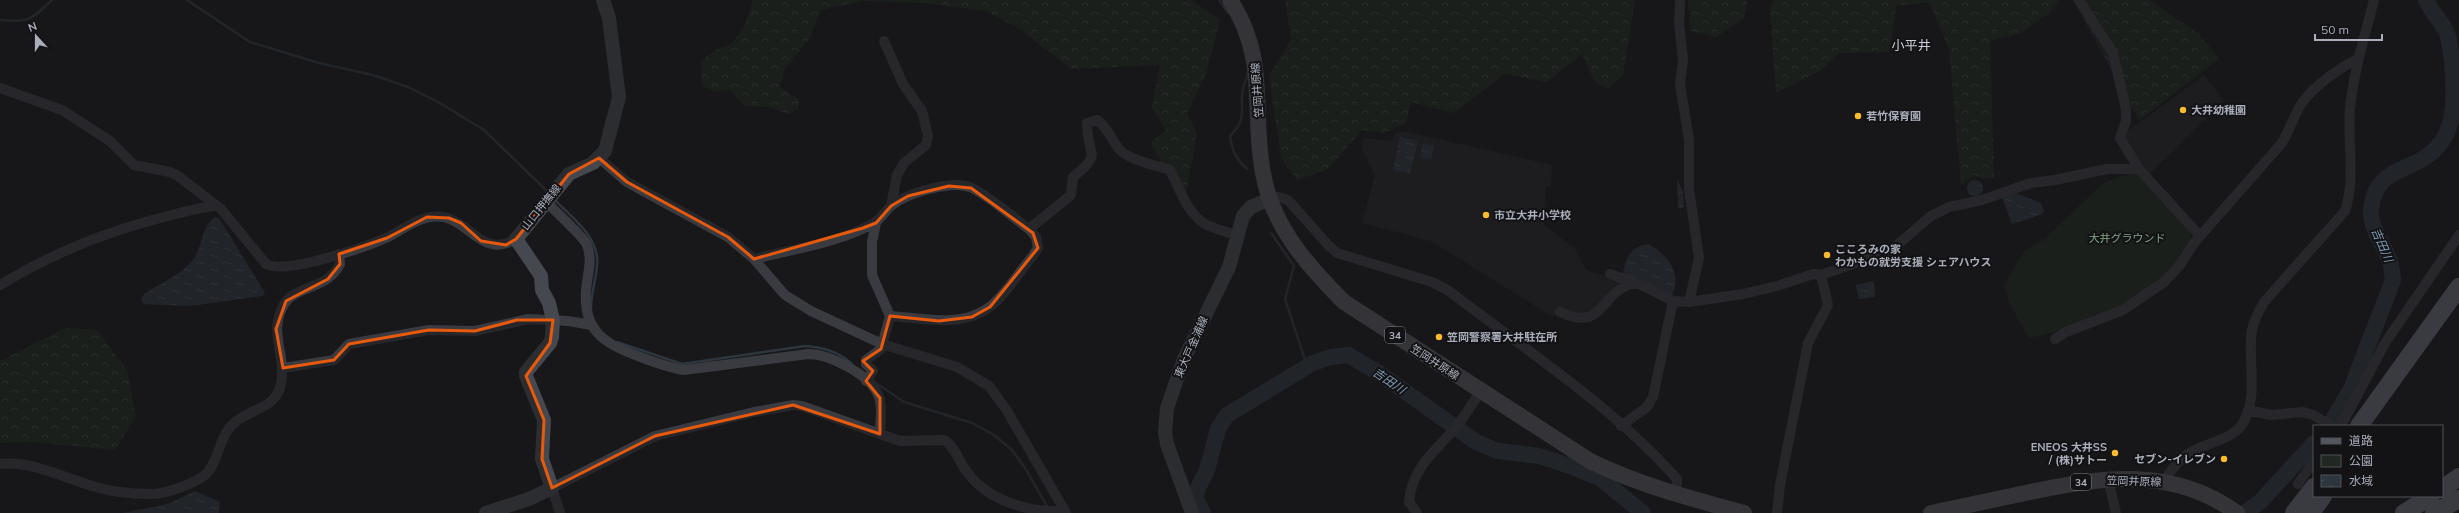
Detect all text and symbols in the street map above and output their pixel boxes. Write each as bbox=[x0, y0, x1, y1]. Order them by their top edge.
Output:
north arrow bbox=[16, 16, 56, 56]
scale bar bbox=[2315, 16, 2382, 42]
text: N bbox=[26, 19, 39, 35]
text: 50 m bbox=[2321, 22, 2349, 37]
district label: 小平井 bbox=[1891, 37, 1931, 53]
street label: 笠岡井原線 bbox=[1248, 62, 1266, 118]
place label: 大井幼稚園 bbox=[2191, 103, 2246, 117]
marker: 大井幼稚園 bbox=[2178, 105, 2188, 115]
place label: 若竹保育園 bbox=[1866, 109, 1921, 123]
marker: 若竹保育園 bbox=[1853, 111, 1863, 121]
street label: 山口押撫線 bbox=[518, 181, 564, 233]
place label: 市立大井小学校 bbox=[1494, 208, 1571, 222]
marker: 市立大井小学校 bbox=[1481, 210, 1491, 220]
water label: 吉田川 bbox=[2369, 225, 2397, 266]
park label: 大井グラウンド bbox=[2089, 231, 2166, 245]
place label: こころみの家 わかもの就労支援 シェアハウス bbox=[1835, 242, 1992, 269]
marker: こころみの家 わかもの就労支援 シェアハウス bbox=[1822, 250, 1832, 260]
street label: 東大戸金浦線 bbox=[1171, 314, 1211, 380]
road number: 34 bbox=[1385, 327, 1405, 343]
place label: 笠岡警察署大井駐在所 bbox=[1446, 330, 1557, 344]
marker: 笠岡警察署大井駐在所 bbox=[1434, 332, 1444, 342]
street label: 笠岡井原線 bbox=[1408, 341, 1462, 383]
water label: 吉田川 bbox=[1370, 364, 1410, 398]
legend bbox=[2313, 425, 2443, 497]
text: 道路 bbox=[2349, 433, 2373, 448]
place label: ENEOS 大井SS / (株)サトー bbox=[2031, 440, 2107, 467]
marker: ENEOS 大井SS / (株)サトー bbox=[2110, 448, 2120, 458]
place label: セブン-イレブン bbox=[2134, 452, 2216, 466]
text: 公園 bbox=[2349, 453, 2373, 468]
marker: セブン-イレブン bbox=[2219, 454, 2229, 464]
street label: 笠岡井原線 bbox=[2106, 473, 2162, 489]
text: 水域 bbox=[2349, 473, 2373, 488]
road number: 34 bbox=[2071, 474, 2091, 490]

